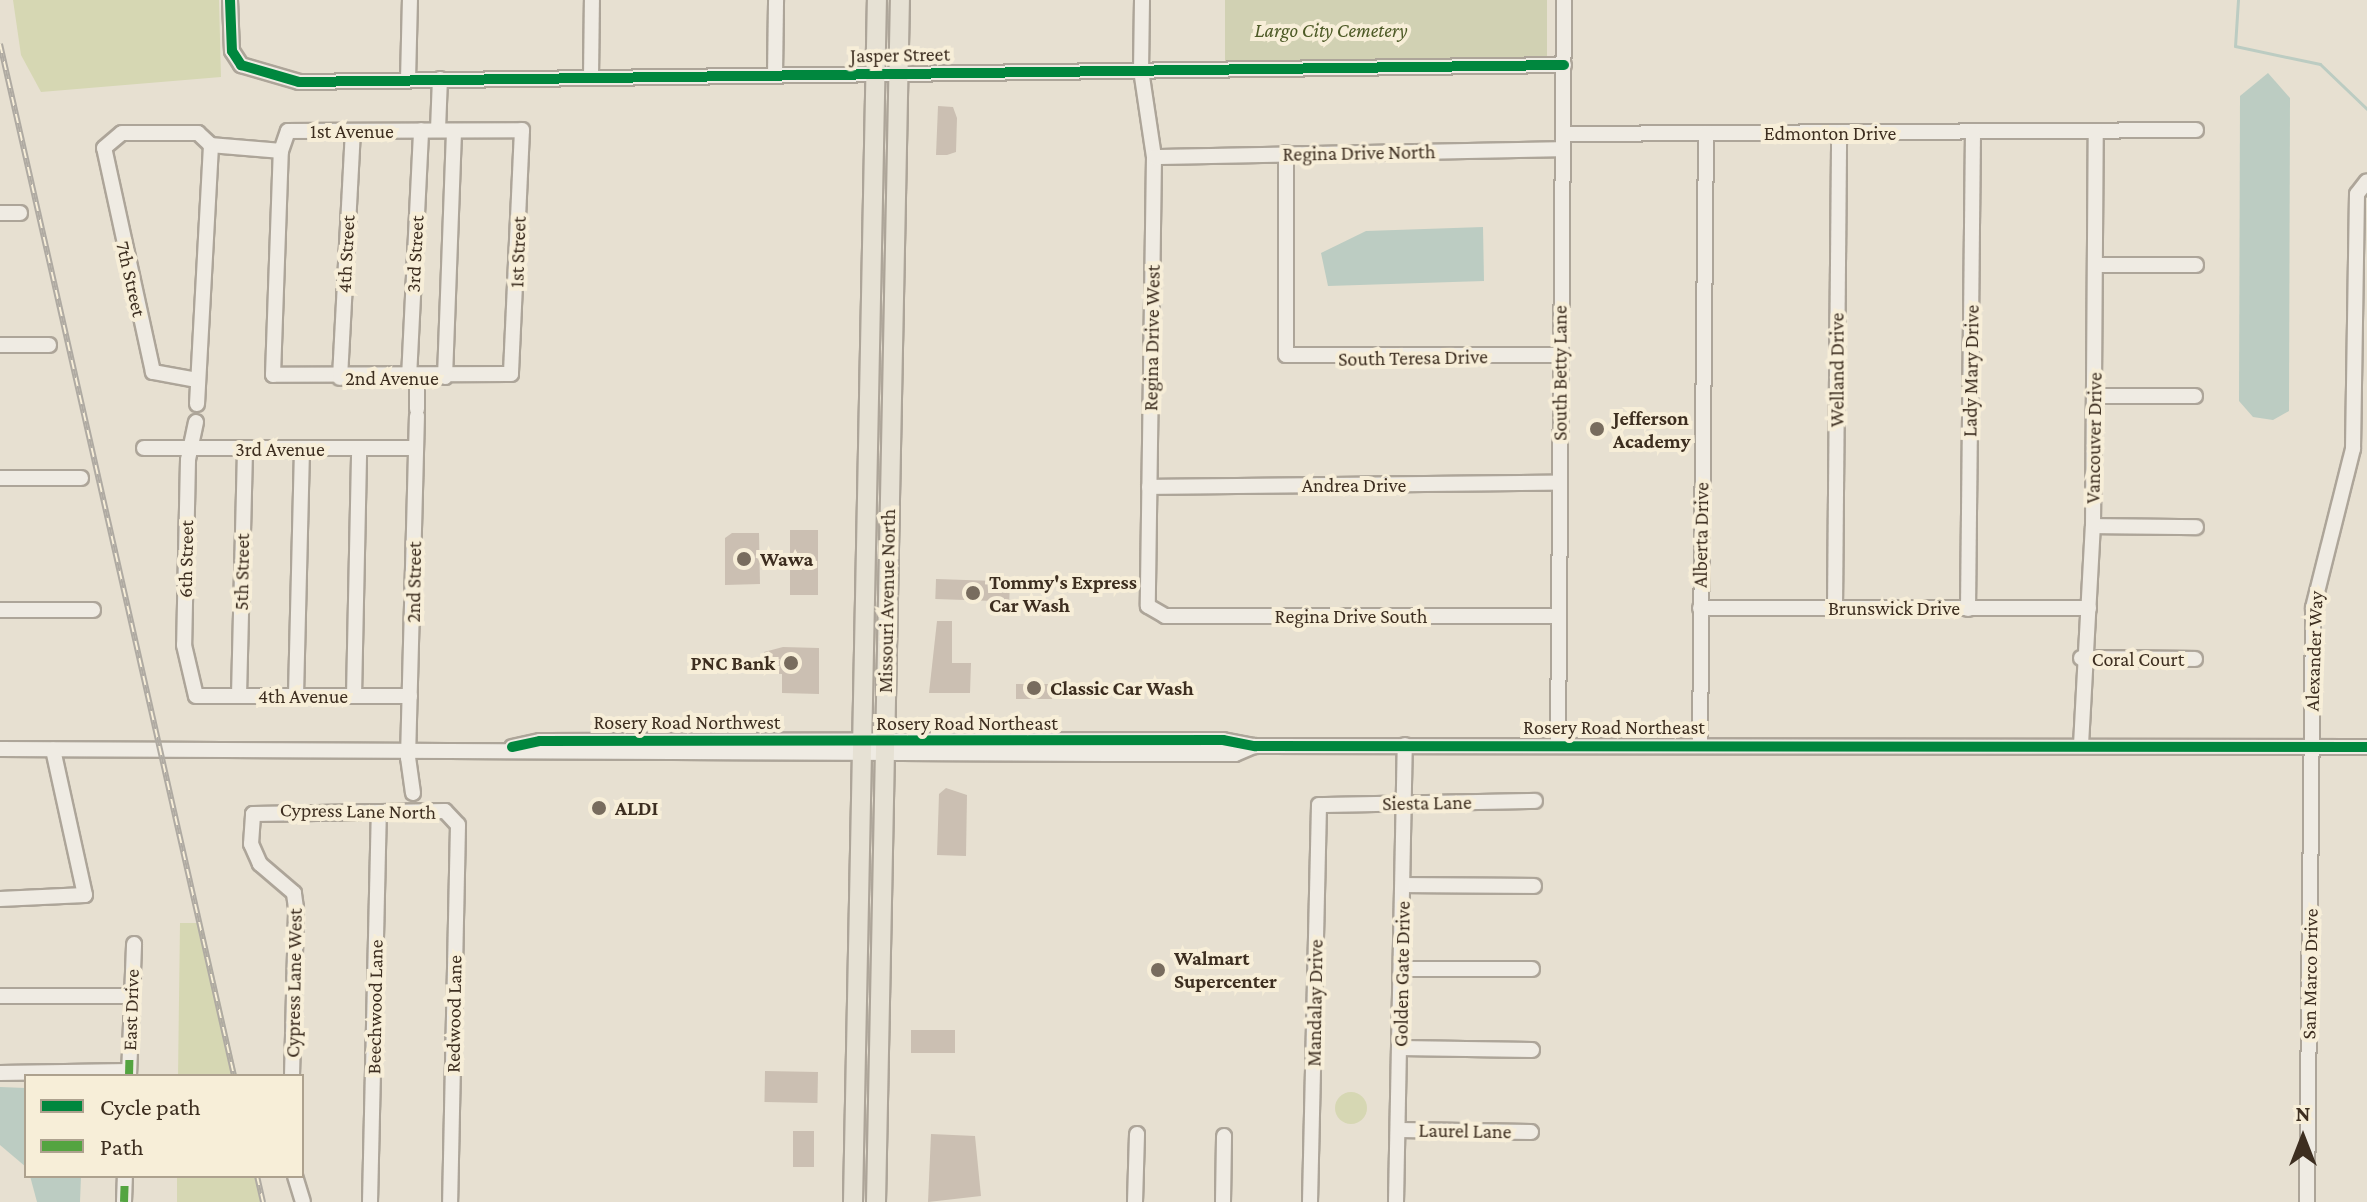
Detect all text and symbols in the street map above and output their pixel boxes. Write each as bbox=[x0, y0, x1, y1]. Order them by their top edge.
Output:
park label: Largo City Cemetery bbox=[1254, 18, 1408, 42]
street label: Jasper Street bbox=[850, 42, 950, 68]
street label: 1st Avenue bbox=[310, 119, 394, 143]
street label: Edmonton Drive bbox=[1764, 121, 1896, 145]
street label: Regina Drive North bbox=[1282, 140, 1436, 166]
street label: 4th Street bbox=[332, 214, 360, 294]
street label: 3rd Street bbox=[401, 215, 429, 293]
street label: 1st Street bbox=[505, 216, 531, 288]
street label: 7th Street bbox=[111, 239, 151, 319]
street label: Regina Drive West bbox=[1139, 265, 1165, 411]
street label: South Betty Lane bbox=[1548, 305, 1572, 441]
street label: Lady Mary Drive bbox=[1958, 305, 1984, 437]
street label: Welland Drive bbox=[1825, 313, 1849, 427]
street label: South Teresa Drive bbox=[1338, 345, 1488, 371]
street label: 2nd Avenue bbox=[345, 366, 439, 390]
street label: Vancouver Drive bbox=[2081, 372, 2107, 504]
place label: Jefferson Academy bbox=[1613, 406, 1690, 453]
marker: Jefferson Academy bbox=[1588, 420, 1606, 438]
street label: 3rd Avenue bbox=[235, 437, 325, 461]
street label: Andrea Drive bbox=[1302, 473, 1406, 497]
street label: Alberta Drive bbox=[1688, 482, 1714, 588]
street label: Missouri Avenue North bbox=[873, 509, 901, 693]
street label: 6th Street bbox=[173, 520, 199, 598]
street label: 5th Street bbox=[229, 533, 255, 611]
street label: 2nd Street bbox=[401, 541, 427, 623]
place label: Wawa bbox=[760, 547, 813, 571]
marker: Wawa bbox=[735, 550, 753, 568]
place label: Tommy's Express Car Wash bbox=[989, 570, 1137, 617]
marker: Tommy's Express Car Wash bbox=[964, 584, 982, 602]
street label: Alexander Way bbox=[2300, 590, 2328, 712]
street label: Brunswick Drive bbox=[1828, 596, 1960, 620]
street label: Regina Drive South bbox=[1275, 604, 1427, 628]
street label: Coral Court bbox=[2092, 647, 2184, 671]
place label: PNC Bank bbox=[690, 651, 775, 675]
marker: PNC Bank bbox=[782, 654, 800, 672]
place label: Classic Car Wash bbox=[1050, 676, 1194, 700]
marker: Classic Car Wash bbox=[1025, 679, 1043, 697]
street label: 4th Avenue bbox=[258, 684, 348, 708]
street label: Rosery Road Northwest bbox=[594, 710, 780, 734]
street label: Rosery Road Northeast bbox=[876, 711, 1058, 735]
street label: Rosery Road Northeast bbox=[1523, 715, 1705, 739]
street label: Siesta Lane bbox=[1382, 790, 1472, 816]
place label: ALDI bbox=[615, 796, 658, 820]
street label: Cypress Lane North bbox=[280, 798, 436, 824]
marker: ALDI bbox=[590, 799, 608, 817]
street label: Golden Gate Drive bbox=[1389, 901, 1415, 1047]
street label: Cypress Lane West bbox=[281, 908, 307, 1058]
street label: San Marco Drive bbox=[2297, 908, 2323, 1040]
street label: Beechwood Lane bbox=[362, 939, 388, 1075]
street label: Mandalay Drive bbox=[1302, 939, 1328, 1067]
place label: Walmart Supercenter bbox=[1174, 946, 1277, 993]
street label: Redwood Lane bbox=[441, 955, 467, 1073]
marker: Walmart Supercenter bbox=[1149, 961, 1167, 979]
street label: East Drive bbox=[118, 969, 144, 1051]
legend bbox=[24, 1074, 304, 1178]
text: Cycle path bbox=[100, 1093, 201, 1120]
north arrow bbox=[2263, 1098, 2343, 1178]
text: N bbox=[2296, 1101, 2311, 1126]
street label: Laurel Lane bbox=[1418, 1118, 1512, 1144]
text: Path bbox=[100, 1133, 144, 1160]

